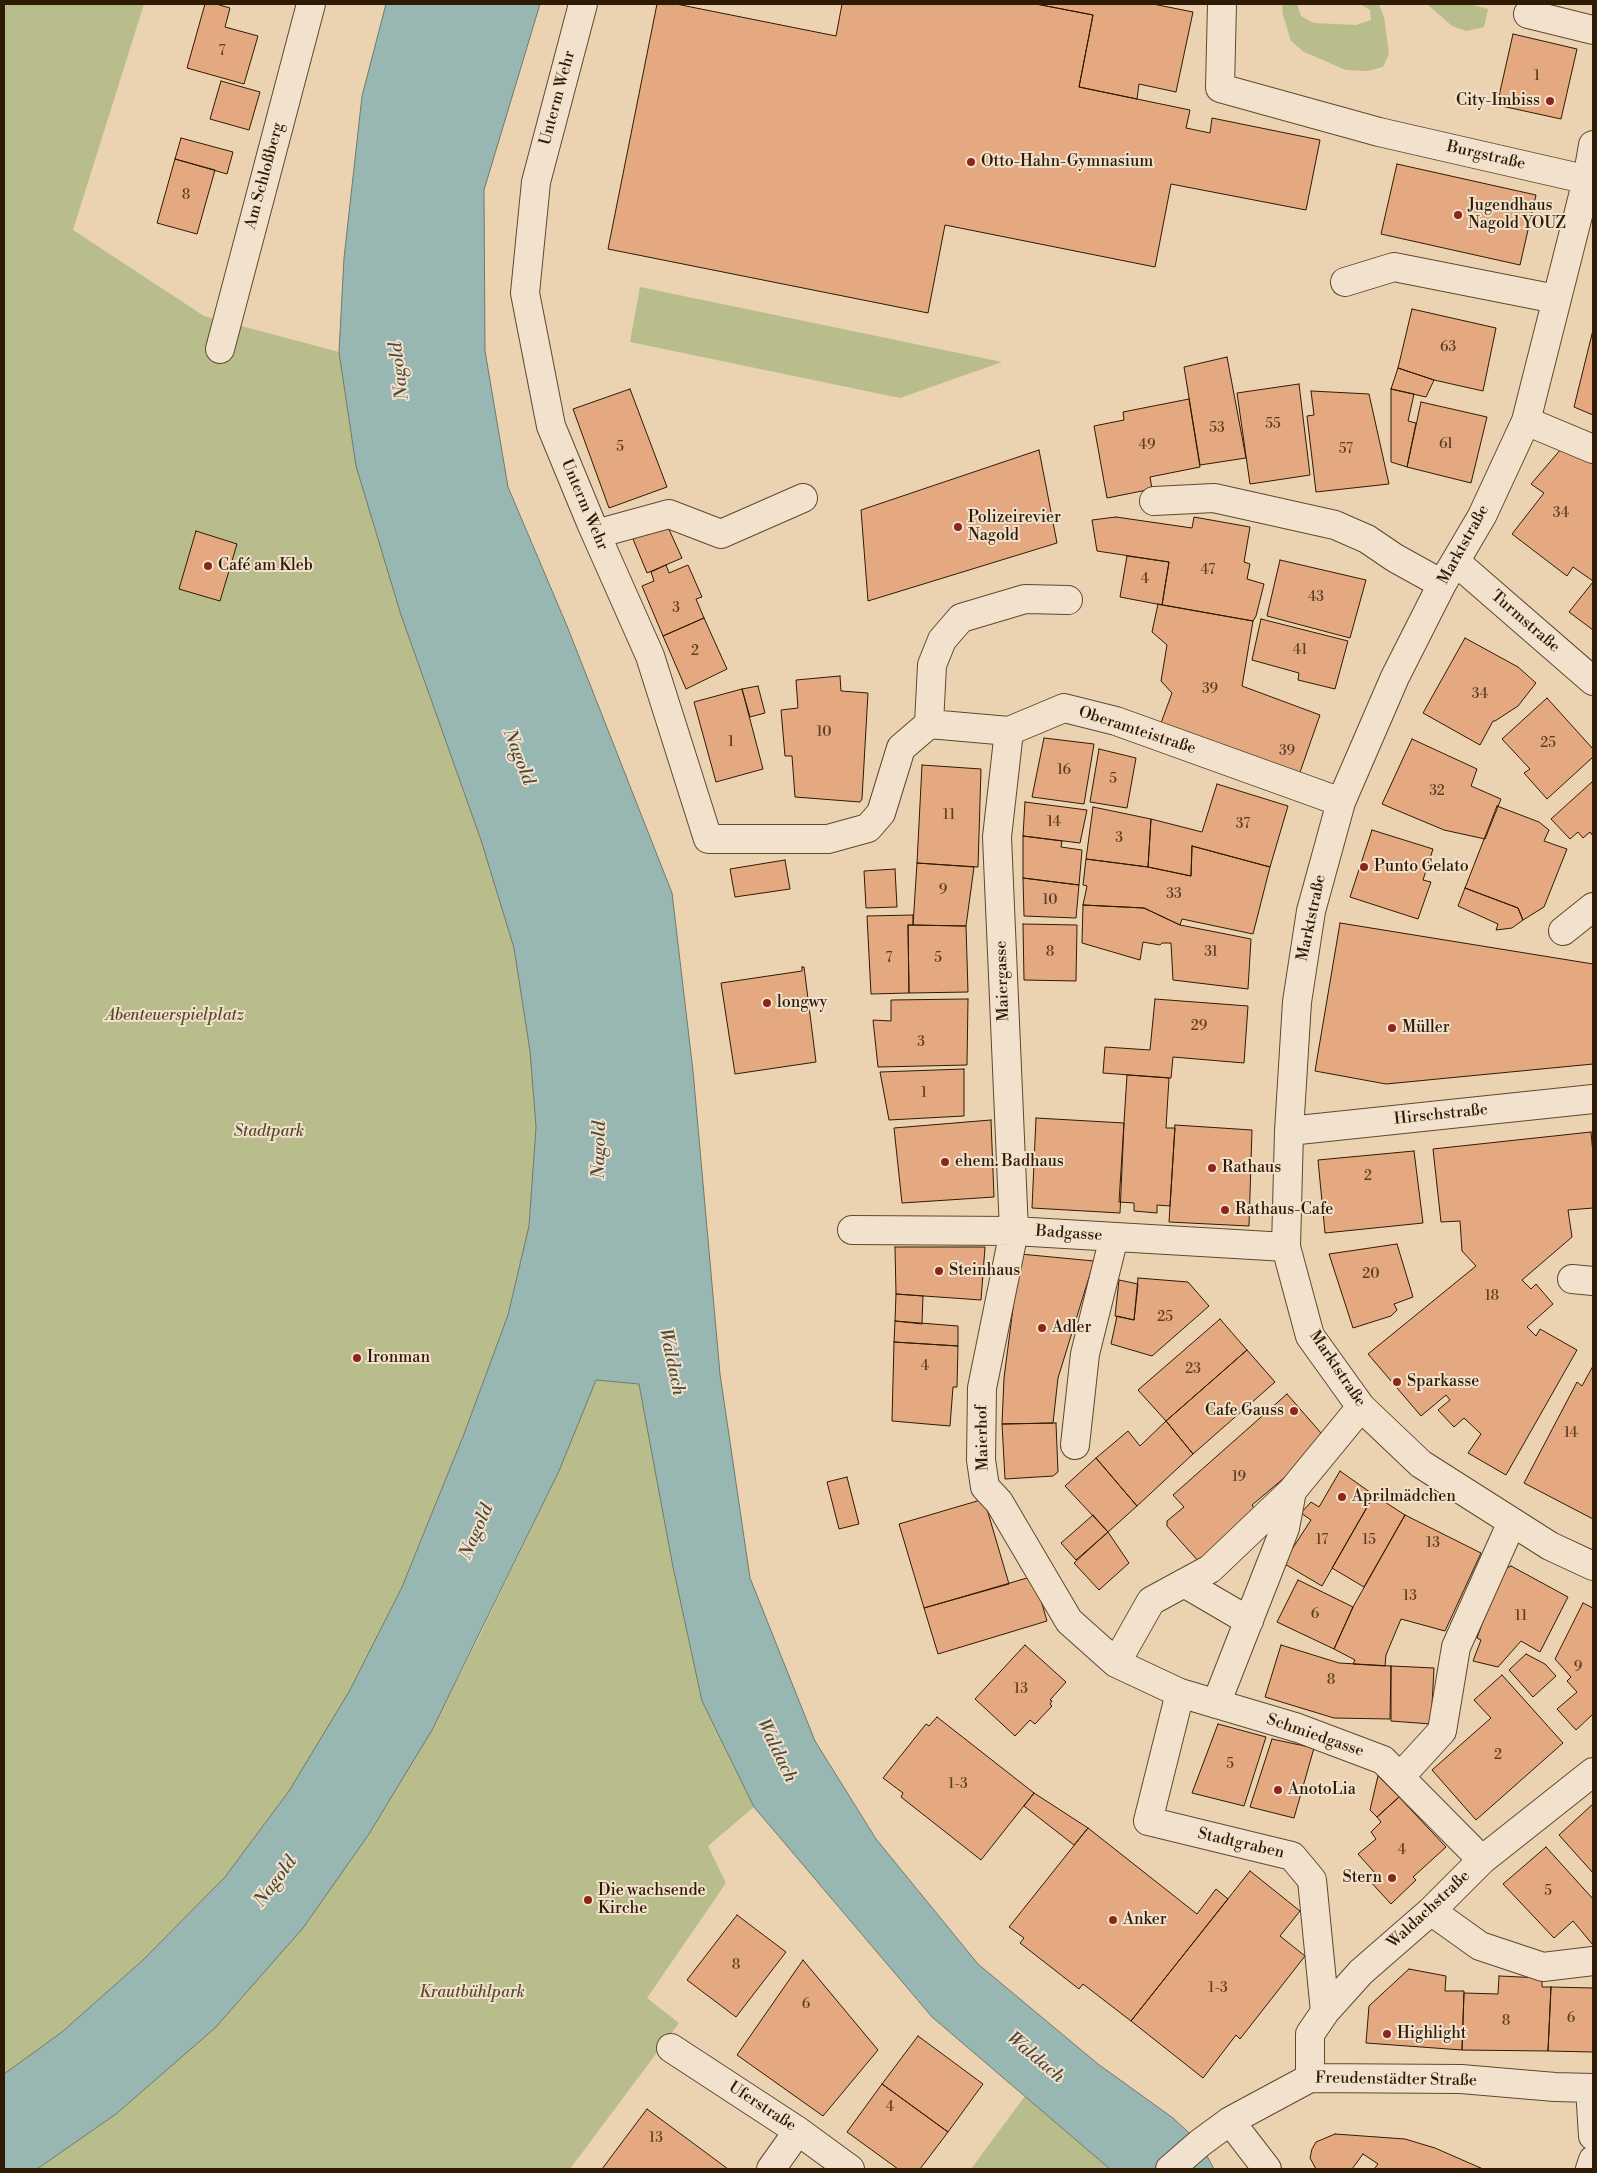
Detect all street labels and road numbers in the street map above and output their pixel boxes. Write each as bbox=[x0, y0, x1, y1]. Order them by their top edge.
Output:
street label: Unterm Wehr bbox=[536, 49, 580, 147]
street label: Am Schloßberg bbox=[242, 120, 288, 232]
street label: Burgstraße bbox=[1445, 138, 1527, 174]
street label: Unterm Wehr bbox=[556, 457, 612, 553]
street label: Marktstraße bbox=[1434, 502, 1494, 588]
street label: Turmstraße bbox=[1487, 587, 1563, 657]
street label: Oberamteistraße bbox=[1076, 703, 1198, 759]
street label: Marktstraße bbox=[1293, 873, 1331, 963]
street label: Maiergasse bbox=[992, 940, 1014, 1022]
street label: Hirschstraße bbox=[1393, 1101, 1489, 1129]
street label: Badgasse bbox=[1035, 1222, 1103, 1246]
street label: Marktstraße bbox=[1304, 1327, 1370, 1411]
street label: Maierhof bbox=[973, 1405, 993, 1471]
street label: Schmiedgasse bbox=[1264, 1710, 1366, 1762]
street label: Stadtgraben bbox=[1196, 1825, 1286, 1863]
street label: Waldachstraße bbox=[1384, 1867, 1474, 1953]
street label: Freudenstädter Straße bbox=[1315, 2069, 1477, 2091]
street label: Uferstraße bbox=[725, 2078, 799, 2136]

